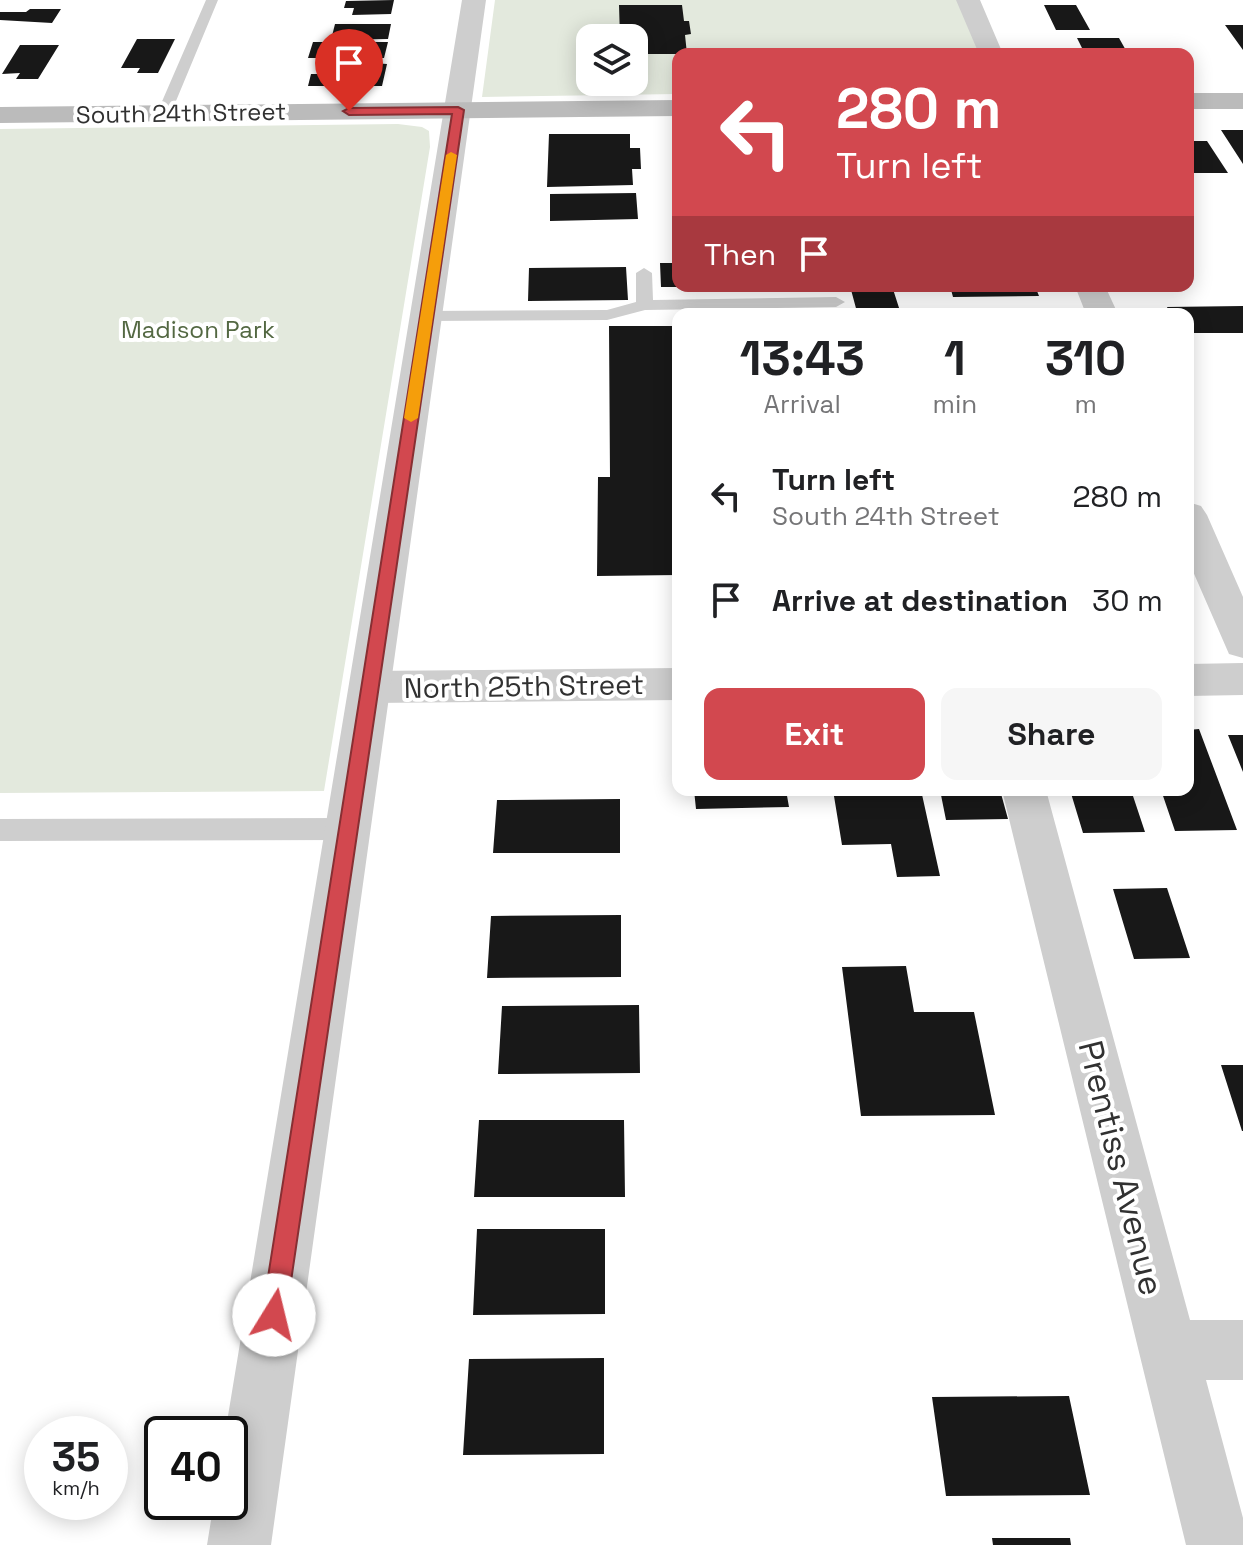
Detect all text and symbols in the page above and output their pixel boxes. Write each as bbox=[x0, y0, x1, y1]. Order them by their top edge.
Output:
map controls bbox=[576, 24, 648, 96]
button: layers bbox=[576, 24, 648, 96]
pin bbox=[315, 29, 383, 111]
icon: arrive bbox=[327, 41, 371, 85]
text: 280 m bbox=[836, 73, 1001, 144]
icon: left bbox=[704, 80, 808, 184]
street label: South 24th Street bbox=[76, 96, 286, 130]
text: Turn left bbox=[836, 143, 983, 189]
icon: arrive bbox=[792, 232, 836, 276]
text: Then bbox=[704, 235, 776, 274]
park label: Madison Park bbox=[121, 314, 275, 345]
text: 13:43 bbox=[740, 328, 865, 389]
text: 1 bbox=[944, 328, 966, 389]
text: 310 bbox=[1045, 328, 1126, 389]
text: Arrival bbox=[764, 387, 841, 421]
text: min bbox=[933, 387, 977, 421]
text: m bbox=[1074, 387, 1097, 421]
text: Turn left bbox=[772, 460, 895, 499]
icon: left bbox=[704, 474, 748, 518]
text: 280 m bbox=[1072, 477, 1162, 516]
text: South 24th Street bbox=[772, 499, 1000, 533]
icon: arrive bbox=[704, 578, 748, 622]
text: Arrive at destination bbox=[772, 581, 1068, 620]
text: 30 m bbox=[1092, 581, 1163, 620]
street label: North 25th Street bbox=[404, 666, 644, 706]
button: Exit bbox=[704, 688, 925, 780]
button: Share bbox=[941, 688, 1162, 780]
street label: Prentiss Avenue bbox=[1069, 1036, 1173, 1300]
position arrow bbox=[232, 1273, 316, 1357]
speed limit sign: 40 bbox=[144, 1416, 248, 1520]
text: 35 bbox=[52, 1432, 100, 1483]
text: km/h bbox=[52, 1475, 100, 1501]

